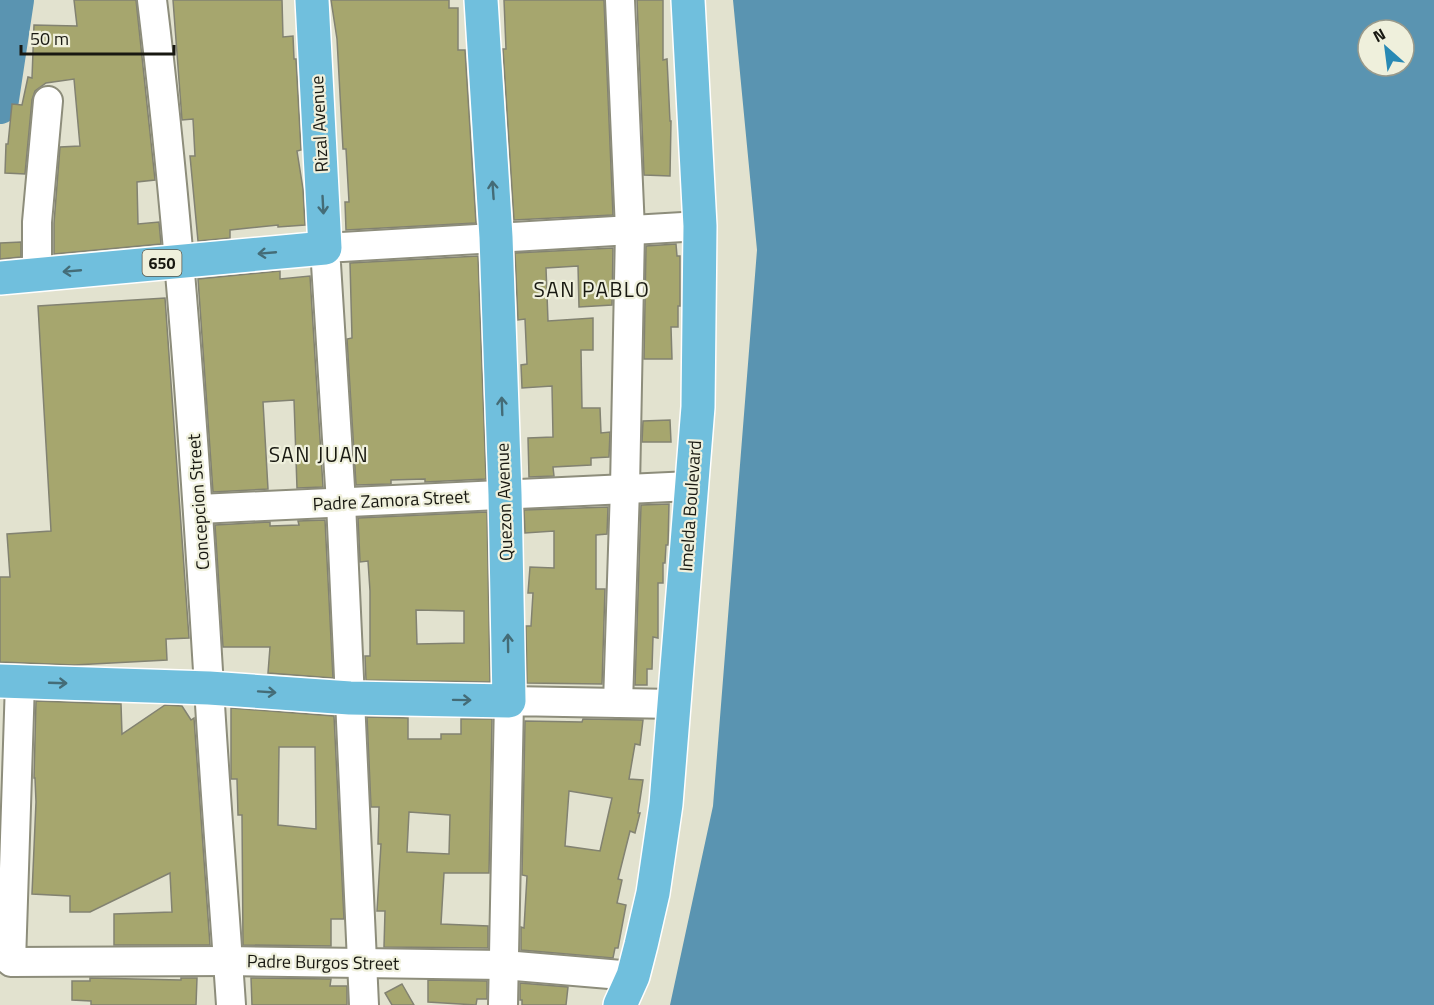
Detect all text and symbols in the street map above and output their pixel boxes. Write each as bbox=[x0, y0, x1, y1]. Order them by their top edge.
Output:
scale bar bbox=[21, 18, 174, 56]
north arrow bbox=[1356, 18, 1416, 78]
text: N bbox=[1368, 22, 1389, 48]
text: 50 m bbox=[30, 25, 69, 52]
street label: Rizal Avenue bbox=[303, 75, 335, 173]
one-way arrow bbox=[487, 180, 498, 200]
one-way arrow bbox=[317, 195, 328, 215]
one-way arrow bbox=[257, 248, 277, 259]
road number: 650 bbox=[142, 250, 182, 276]
one-way arrow bbox=[63, 266, 83, 277]
district label: SAN PABLO bbox=[534, 273, 650, 305]
one-way arrow bbox=[496, 396, 507, 416]
street label: Concepcion Street bbox=[180, 432, 216, 571]
district label: SAN JUAN bbox=[269, 438, 369, 470]
street label: Imelda Boulevard bbox=[672, 439, 708, 573]
street label: Quezon Avenue bbox=[488, 443, 520, 561]
street label: Padre Zamora Street bbox=[312, 482, 471, 518]
one-way arrow bbox=[502, 633, 513, 653]
one-way arrow bbox=[48, 677, 68, 689]
one-way arrow bbox=[257, 687, 277, 698]
one-way arrow bbox=[451, 694, 471, 706]
street label: Padre Burgos Street bbox=[247, 947, 400, 977]

